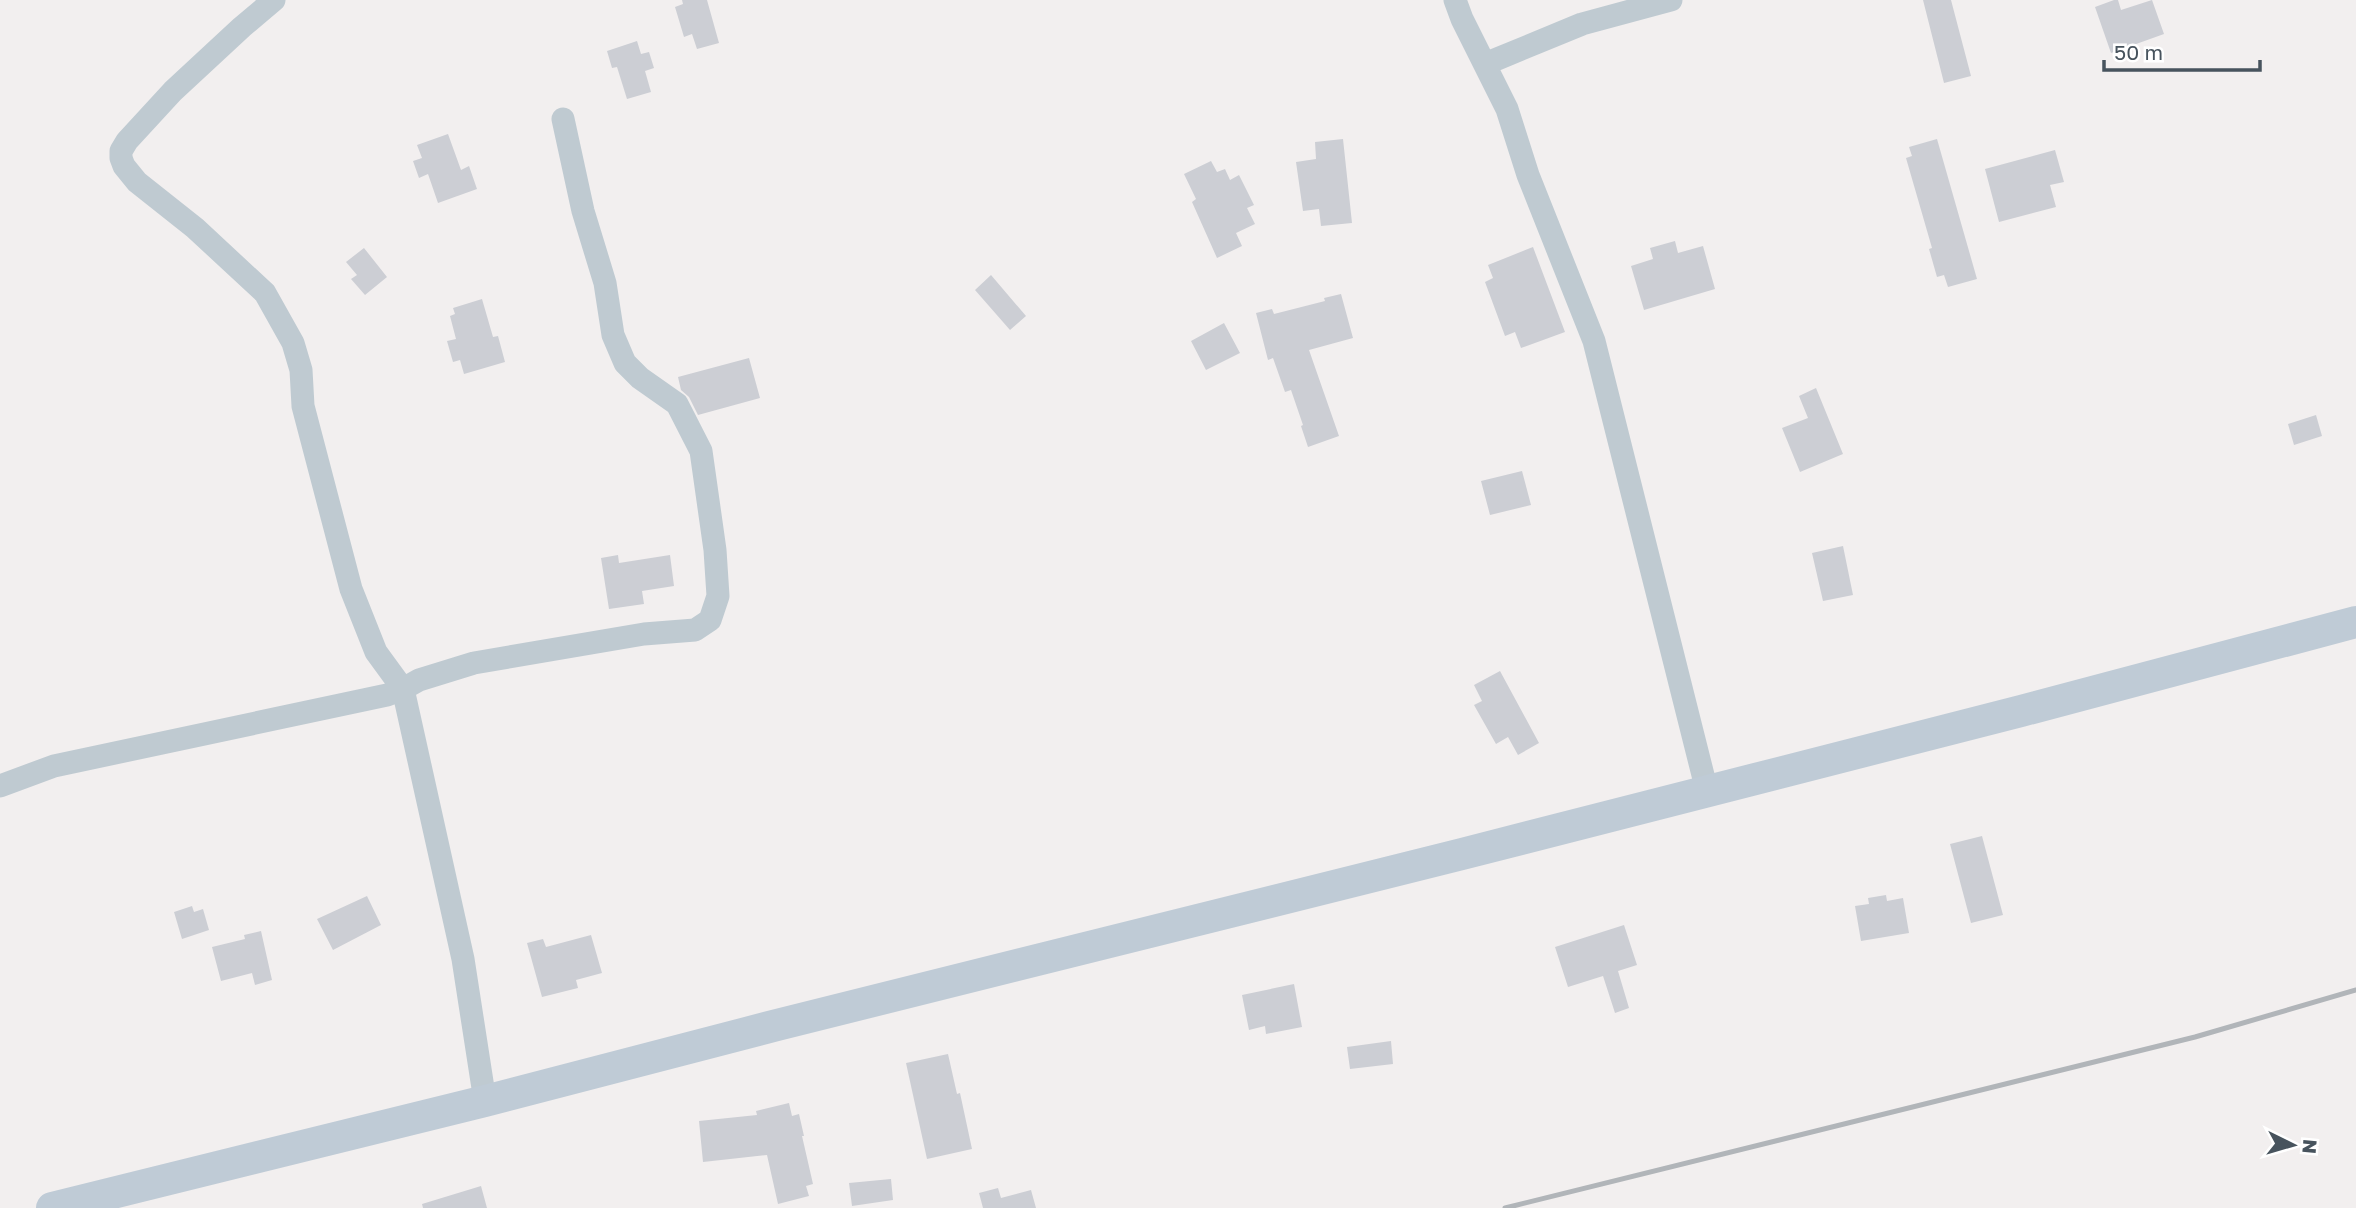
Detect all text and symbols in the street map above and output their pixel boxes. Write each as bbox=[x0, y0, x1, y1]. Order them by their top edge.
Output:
scale bar bbox=[2104, 28, 2260, 72]
text: 50 m bbox=[2114, 39, 2163, 65]
north arrow bbox=[2258, 1110, 2328, 1180]
text: N bbox=[2298, 1138, 2323, 1155]

